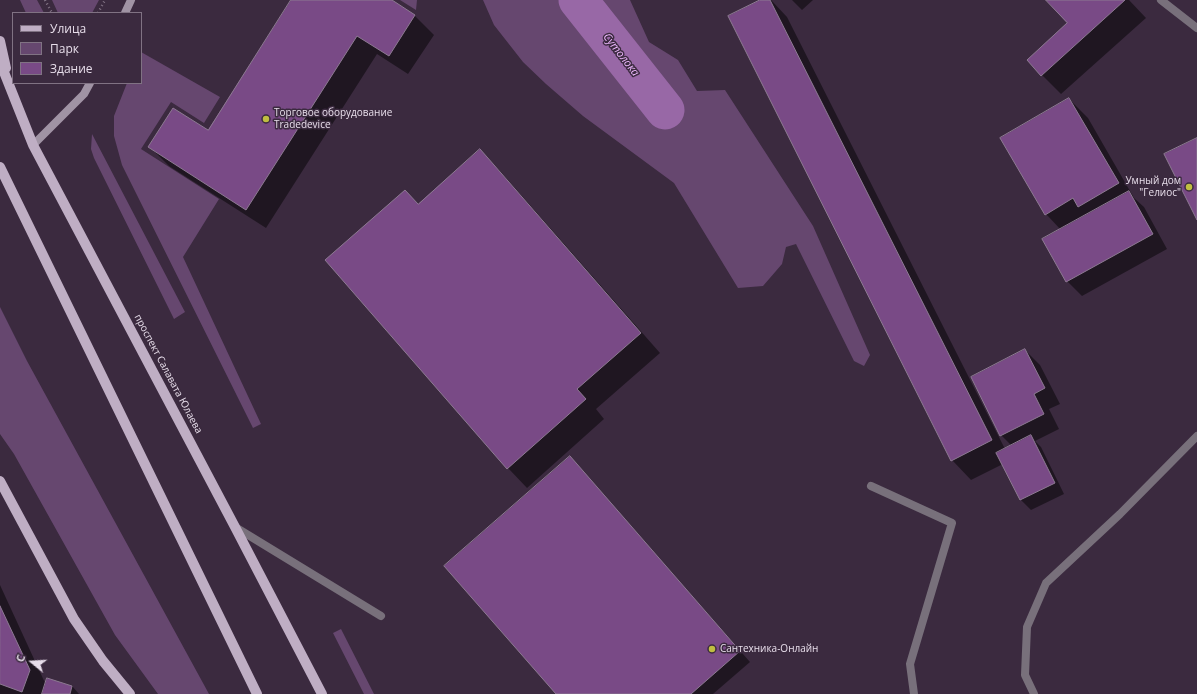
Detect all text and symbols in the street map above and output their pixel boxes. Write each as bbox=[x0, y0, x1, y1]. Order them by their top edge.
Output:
legend bbox=[12, 12, 142, 84]
text: Улица bbox=[50, 20, 86, 37]
water label: Сутолока bbox=[600, 31, 642, 79]
text: Парк bbox=[50, 40, 79, 57]
text: Здание bbox=[50, 60, 93, 77]
place label: Торговое оборудование Tradedevice bbox=[274, 107, 392, 130]
marker: Торговое оборудование Tradedevice bbox=[261, 114, 271, 124]
place label: Умный дом "Гелиос" bbox=[1125, 175, 1181, 198]
marker: Умный дом "Гелиос" bbox=[1184, 182, 1194, 192]
street label: проспект Салавата Юлаева bbox=[131, 312, 205, 436]
north arrow bbox=[12, 642, 52, 682]
place label: Сантехника-Онлайн bbox=[720, 643, 818, 655]
marker: Сантехника-Онлайн bbox=[707, 644, 717, 654]
text: С bbox=[12, 652, 28, 664]

